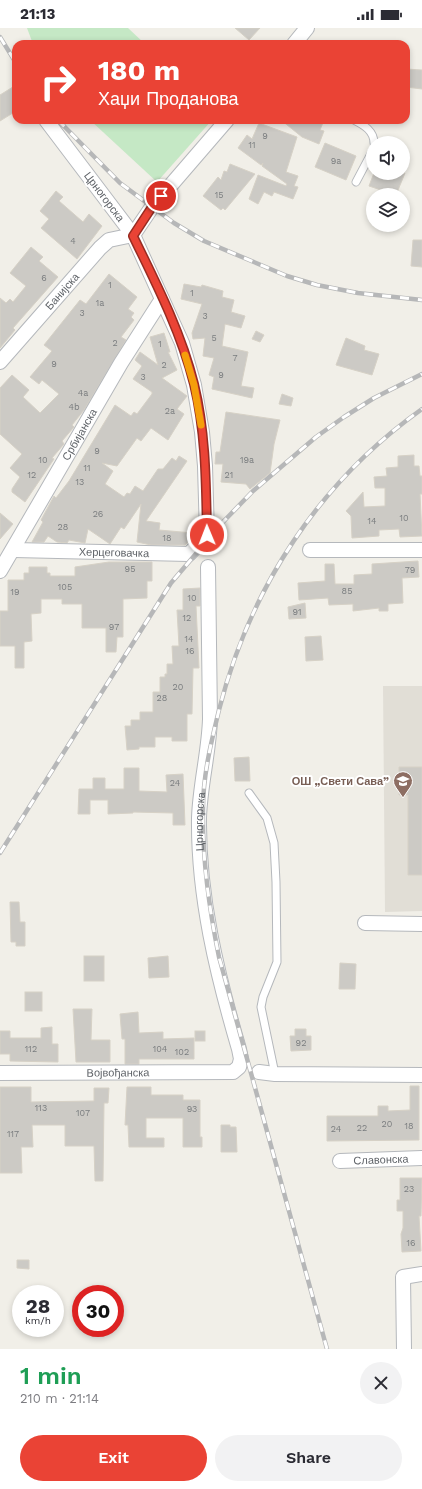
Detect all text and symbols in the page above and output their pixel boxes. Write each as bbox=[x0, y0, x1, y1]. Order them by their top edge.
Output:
text: 21:13 bbox=[20, 5, 55, 23]
text: 180 m bbox=[98, 54, 180, 87]
icon: right bbox=[32, 56, 84, 108]
text: Хаџи Проданова bbox=[98, 88, 239, 109]
house number: 9 bbox=[262, 131, 268, 141]
map controls bbox=[366, 136, 410, 232]
button: sound bbox=[366, 136, 410, 180]
house number: 11 bbox=[248, 140, 256, 150]
house number: 9a bbox=[331, 156, 341, 166]
street label: Црногорска bbox=[81, 169, 128, 225]
pin bbox=[144, 179, 178, 213]
icon: arrive bbox=[150, 185, 172, 207]
button: layers bbox=[366, 188, 410, 232]
house number: 15 bbox=[215, 190, 223, 200]
house number: 4 bbox=[70, 236, 76, 246]
street label: Банијска bbox=[42, 270, 82, 312]
house number: 6 bbox=[41, 273, 47, 283]
house number: 1 bbox=[108, 280, 112, 290]
house number: 1 bbox=[190, 288, 194, 298]
house number: 1a bbox=[96, 298, 104, 308]
house number: 3 bbox=[79, 308, 85, 318]
house number: 3 bbox=[202, 311, 208, 321]
house number: 5 bbox=[211, 333, 217, 343]
house number: 2 bbox=[112, 338, 118, 348]
house number: 1 bbox=[158, 339, 162, 349]
house number: 7 bbox=[232, 353, 238, 363]
house number: 9 bbox=[51, 359, 57, 369]
house number: 2 bbox=[161, 360, 167, 370]
house number: 9 bbox=[218, 370, 224, 380]
house number: 3 bbox=[140, 372, 146, 382]
house number: 4a bbox=[78, 388, 88, 398]
house number: 4b bbox=[68, 402, 80, 412]
street label: Србијанска bbox=[59, 405, 100, 463]
house number: 2a bbox=[165, 406, 175, 416]
house number: 9 bbox=[94, 446, 100, 456]
house number: 10 bbox=[38, 455, 48, 465]
house number: 19a bbox=[240, 455, 254, 465]
house number: 11 bbox=[83, 463, 91, 473]
house number: 12 bbox=[28, 470, 36, 480]
house number: 21 bbox=[225, 470, 233, 480]
house number: 13 bbox=[76, 477, 84, 487]
house number: 26 bbox=[93, 509, 103, 519]
house number: 10 bbox=[399, 513, 409, 523]
position arrow bbox=[186, 514, 228, 556]
house number: 14 bbox=[367, 516, 377, 526]
house number: 28 bbox=[58, 522, 68, 532]
house number: 18 bbox=[162, 533, 172, 543]
street label: Херцеговачка bbox=[79, 545, 150, 560]
house number: 95 bbox=[125, 564, 135, 574]
house number: 79 bbox=[405, 565, 415, 575]
house number: 105 bbox=[58, 582, 72, 592]
house number: 85 bbox=[342, 586, 352, 596]
house number: 19 bbox=[10, 587, 20, 597]
house number: 10 bbox=[187, 593, 197, 603]
house number: 91 bbox=[292, 607, 302, 617]
house number: 12 bbox=[183, 613, 191, 623]
house number: 97 bbox=[109, 622, 119, 632]
house number: 14 bbox=[184, 634, 194, 644]
house number: 16 bbox=[186, 646, 194, 656]
house number: 20 bbox=[173, 682, 184, 692]
house number: 28 bbox=[157, 693, 167, 703]
school or university icon: ОШ „Свети Сава” bbox=[392, 770, 414, 798]
place label: ОШ „Свети Сава” bbox=[292, 775, 389, 788]
house number: 24 bbox=[170, 778, 181, 788]
street label: Црногорска bbox=[192, 790, 208, 851]
house number: 92 bbox=[296, 1038, 306, 1048]
house number: 112 bbox=[25, 1044, 37, 1054]
house number: 104 bbox=[153, 1044, 168, 1054]
house number: 102 bbox=[175, 1047, 189, 1057]
street label: Војвођанска bbox=[87, 1066, 150, 1079]
house number: 113 bbox=[35, 1103, 47, 1113]
house number: 93 bbox=[187, 1104, 197, 1114]
house number: 107 bbox=[76, 1108, 90, 1118]
house number: 20 bbox=[382, 1119, 393, 1129]
house number: 18 bbox=[404, 1121, 414, 1131]
house number: 22 bbox=[357, 1123, 367, 1133]
house number: 24 bbox=[331, 1124, 342, 1134]
house number: 117 bbox=[7, 1129, 19, 1139]
street label: Славонска bbox=[353, 1152, 410, 1167]
house number: 23 bbox=[404, 1184, 414, 1194]
house number: 16 bbox=[407, 1238, 415, 1248]
speed limit sign: 30 bbox=[72, 1285, 124, 1337]
text: 28 bbox=[26, 1294, 50, 1318]
text: km/h bbox=[25, 1315, 51, 1326]
text: 1 min bbox=[20, 1362, 82, 1390]
button: close bbox=[360, 1362, 402, 1404]
text: 210 m · 21:14 bbox=[20, 1391, 99, 1406]
button: Exit bbox=[20, 1435, 207, 1481]
button: Share bbox=[215, 1435, 402, 1481]

